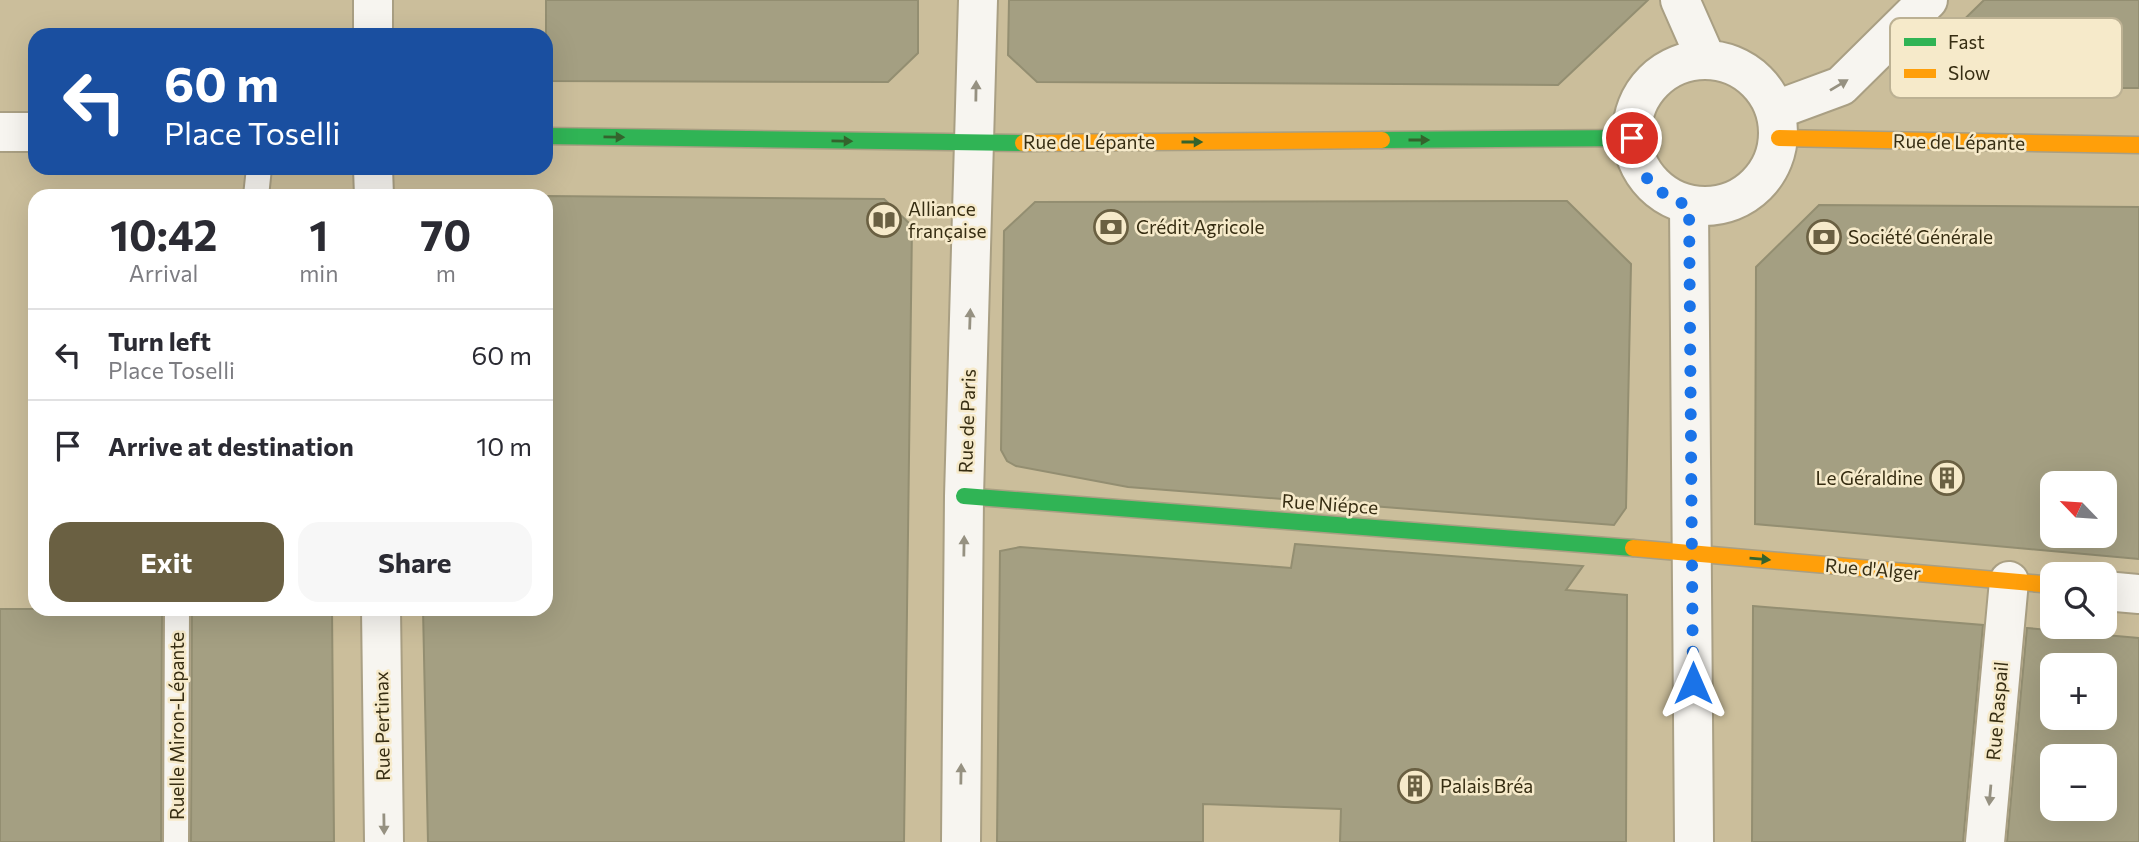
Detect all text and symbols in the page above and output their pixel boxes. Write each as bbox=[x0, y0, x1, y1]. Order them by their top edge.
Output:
legend bbox=[1890, 18, 2122, 98]
text: Fast bbox=[1948, 30, 1985, 53]
text: 60 m bbox=[164, 52, 279, 112]
icon: left bbox=[49, 56, 140, 147]
text: Slow bbox=[1948, 61, 1990, 84]
one-way arrow bbox=[1829, 79, 1848, 91]
one-way arrow bbox=[970, 80, 982, 102]
pin bbox=[1602, 108, 1662, 168]
text: Place Toselli bbox=[164, 112, 341, 152]
icon: arrive bbox=[1613, 119, 1651, 157]
street label: Rue de Lépante bbox=[1893, 129, 2025, 154]
street label: Rue de Lépante bbox=[1023, 130, 1155, 153]
one-way arrow bbox=[603, 131, 625, 143]
one-way arrow bbox=[1408, 134, 1430, 146]
one-way arrow bbox=[831, 135, 853, 147]
one-way arrow bbox=[1181, 136, 1203, 148]
place label: Alliance française bbox=[908, 197, 987, 242]
library icon: Alliance française bbox=[865, 201, 903, 239]
text: 10:42 bbox=[110, 208, 217, 260]
text: 1 bbox=[309, 208, 328, 260]
text: 70 bbox=[420, 208, 471, 260]
bank icon: Crédit Agricole bbox=[1092, 208, 1130, 246]
place label: Crédit Agricole bbox=[1136, 215, 1265, 238]
bank icon: Société Générale bbox=[1805, 218, 1843, 256]
place label: Société Générale bbox=[1848, 225, 1993, 248]
text: Arrival bbox=[129, 259, 198, 287]
text: min bbox=[299, 259, 338, 287]
text: m bbox=[436, 259, 456, 287]
one-way arrow bbox=[964, 308, 976, 330]
text: Turn left bbox=[108, 325, 211, 356]
icon: left bbox=[49, 336, 87, 374]
text: 60 m bbox=[472, 339, 532, 370]
text: Place Toselli bbox=[108, 356, 235, 384]
street label: Rue de Paris bbox=[953, 368, 980, 474]
icon: arrive bbox=[49, 427, 87, 465]
text: Arrive at destination bbox=[108, 430, 354, 461]
text: 10 m bbox=[476, 430, 532, 461]
building icon: Le Géraldine bbox=[1928, 459, 1966, 497]
place label: Le Géraldine bbox=[1816, 466, 1923, 489]
north arrow bbox=[2040, 471, 2118, 548]
map controls bbox=[2040, 471, 2117, 821]
street label: Rue Niépce bbox=[1281, 489, 1379, 518]
button: Exit bbox=[49, 522, 284, 602]
button: Share bbox=[298, 522, 532, 602]
one-way arrow bbox=[958, 535, 970, 557]
street label: Rue d'Alger bbox=[1824, 553, 1922, 584]
one-way arrow bbox=[1749, 554, 1771, 565]
button: search bbox=[2040, 562, 2117, 639]
street label: Ruelle Miron-Lépante bbox=[165, 632, 188, 820]
position arrow bbox=[1656, 646, 1730, 720]
button: + bbox=[2040, 653, 2117, 730]
street label: Rue Raspail bbox=[1981, 661, 2012, 761]
street label: Rue Pertinax bbox=[369, 671, 394, 781]
button: − bbox=[2040, 744, 2117, 821]
one-way arrow bbox=[956, 763, 967, 785]
building icon: Palais Bréa bbox=[1396, 767, 1434, 805]
place label: Palais Bréa bbox=[1440, 774, 1533, 797]
one-way arrow bbox=[1984, 784, 1995, 806]
one-way arrow bbox=[378, 813, 390, 835]

